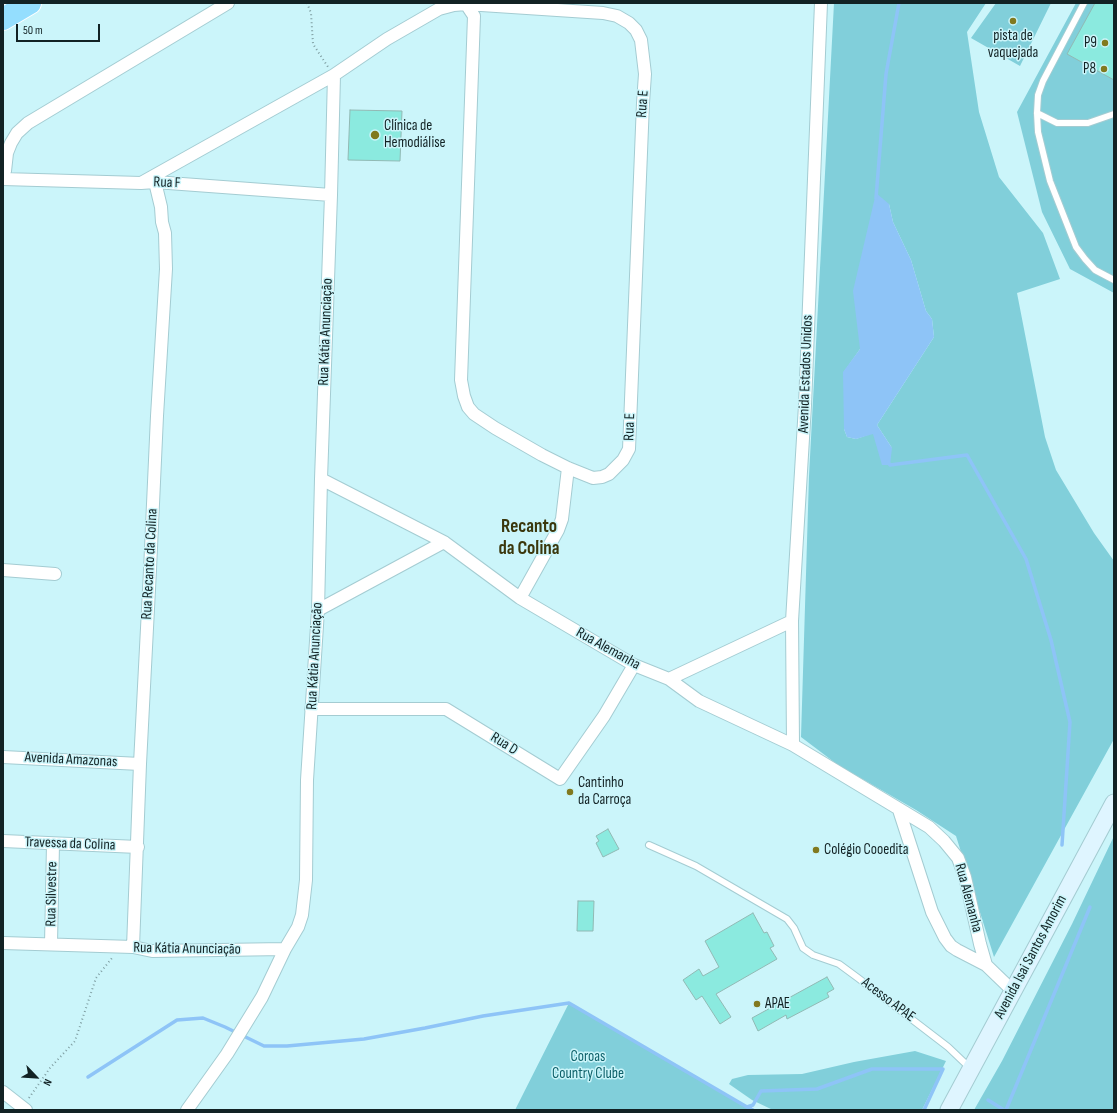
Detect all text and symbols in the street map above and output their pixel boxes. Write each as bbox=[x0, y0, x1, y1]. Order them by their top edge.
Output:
scale bar bbox=[18, 16, 102, 42]
marker: pista de vaquejada bbox=[1008, 16, 1018, 26]
text: 50 m bbox=[23, 23, 43, 38]
place label: pista de vaquejada bbox=[988, 27, 1038, 62]
place label: P9 bbox=[1084, 34, 1097, 52]
marker: P9 bbox=[1100, 38, 1110, 48]
place label: P8 bbox=[1083, 60, 1096, 78]
marker: P8 bbox=[1099, 64, 1109, 74]
street label: Rua E bbox=[633, 90, 653, 118]
place label: Clínica de Hemodiálise bbox=[384, 117, 446, 152]
marker: Clínica de Hemodiálise bbox=[369, 129, 381, 141]
street label: Rua F bbox=[153, 174, 181, 192]
street label: Rua Kátia Anunciação bbox=[315, 278, 337, 386]
street label: Avenida Estados Unidos bbox=[795, 315, 817, 433]
street label: Rua E bbox=[621, 413, 639, 441]
street label: Rua Recanto da Colina bbox=[138, 508, 162, 620]
district label: Recanto da Colina bbox=[498, 516, 560, 560]
street label: Rua Kátia Anunciação bbox=[303, 602, 327, 710]
street label: Rua Alemanha bbox=[573, 624, 643, 674]
street label: Rua D bbox=[487, 729, 521, 759]
street label: Avenida Amazonas bbox=[24, 749, 118, 771]
place label: Cantinho da Carroça bbox=[578, 774, 631, 809]
marker: Cantinho da Carroça bbox=[565, 787, 575, 797]
street label: Travessa da Colina bbox=[24, 833, 116, 855]
place label: Colégio Cooedita bbox=[824, 841, 909, 859]
marker: Colégio Cooedita bbox=[811, 845, 821, 855]
street label: Rua Silvestre bbox=[42, 861, 62, 927]
street label: Rua Alemanha bbox=[950, 861, 986, 935]
street label: Avenida Isai Santos Amorim bbox=[991, 892, 1071, 1022]
street label: Rua Kátia Anunciação bbox=[133, 939, 241, 959]
street label: Acesso APAE bbox=[857, 974, 919, 1026]
place label: APAE bbox=[765, 995, 790, 1013]
marker: APAE bbox=[752, 999, 762, 1009]
park label: Coroas Country Clube bbox=[552, 1048, 624, 1083]
north arrow bbox=[16, 1057, 56, 1097]
text: N bbox=[40, 1077, 54, 1088]

